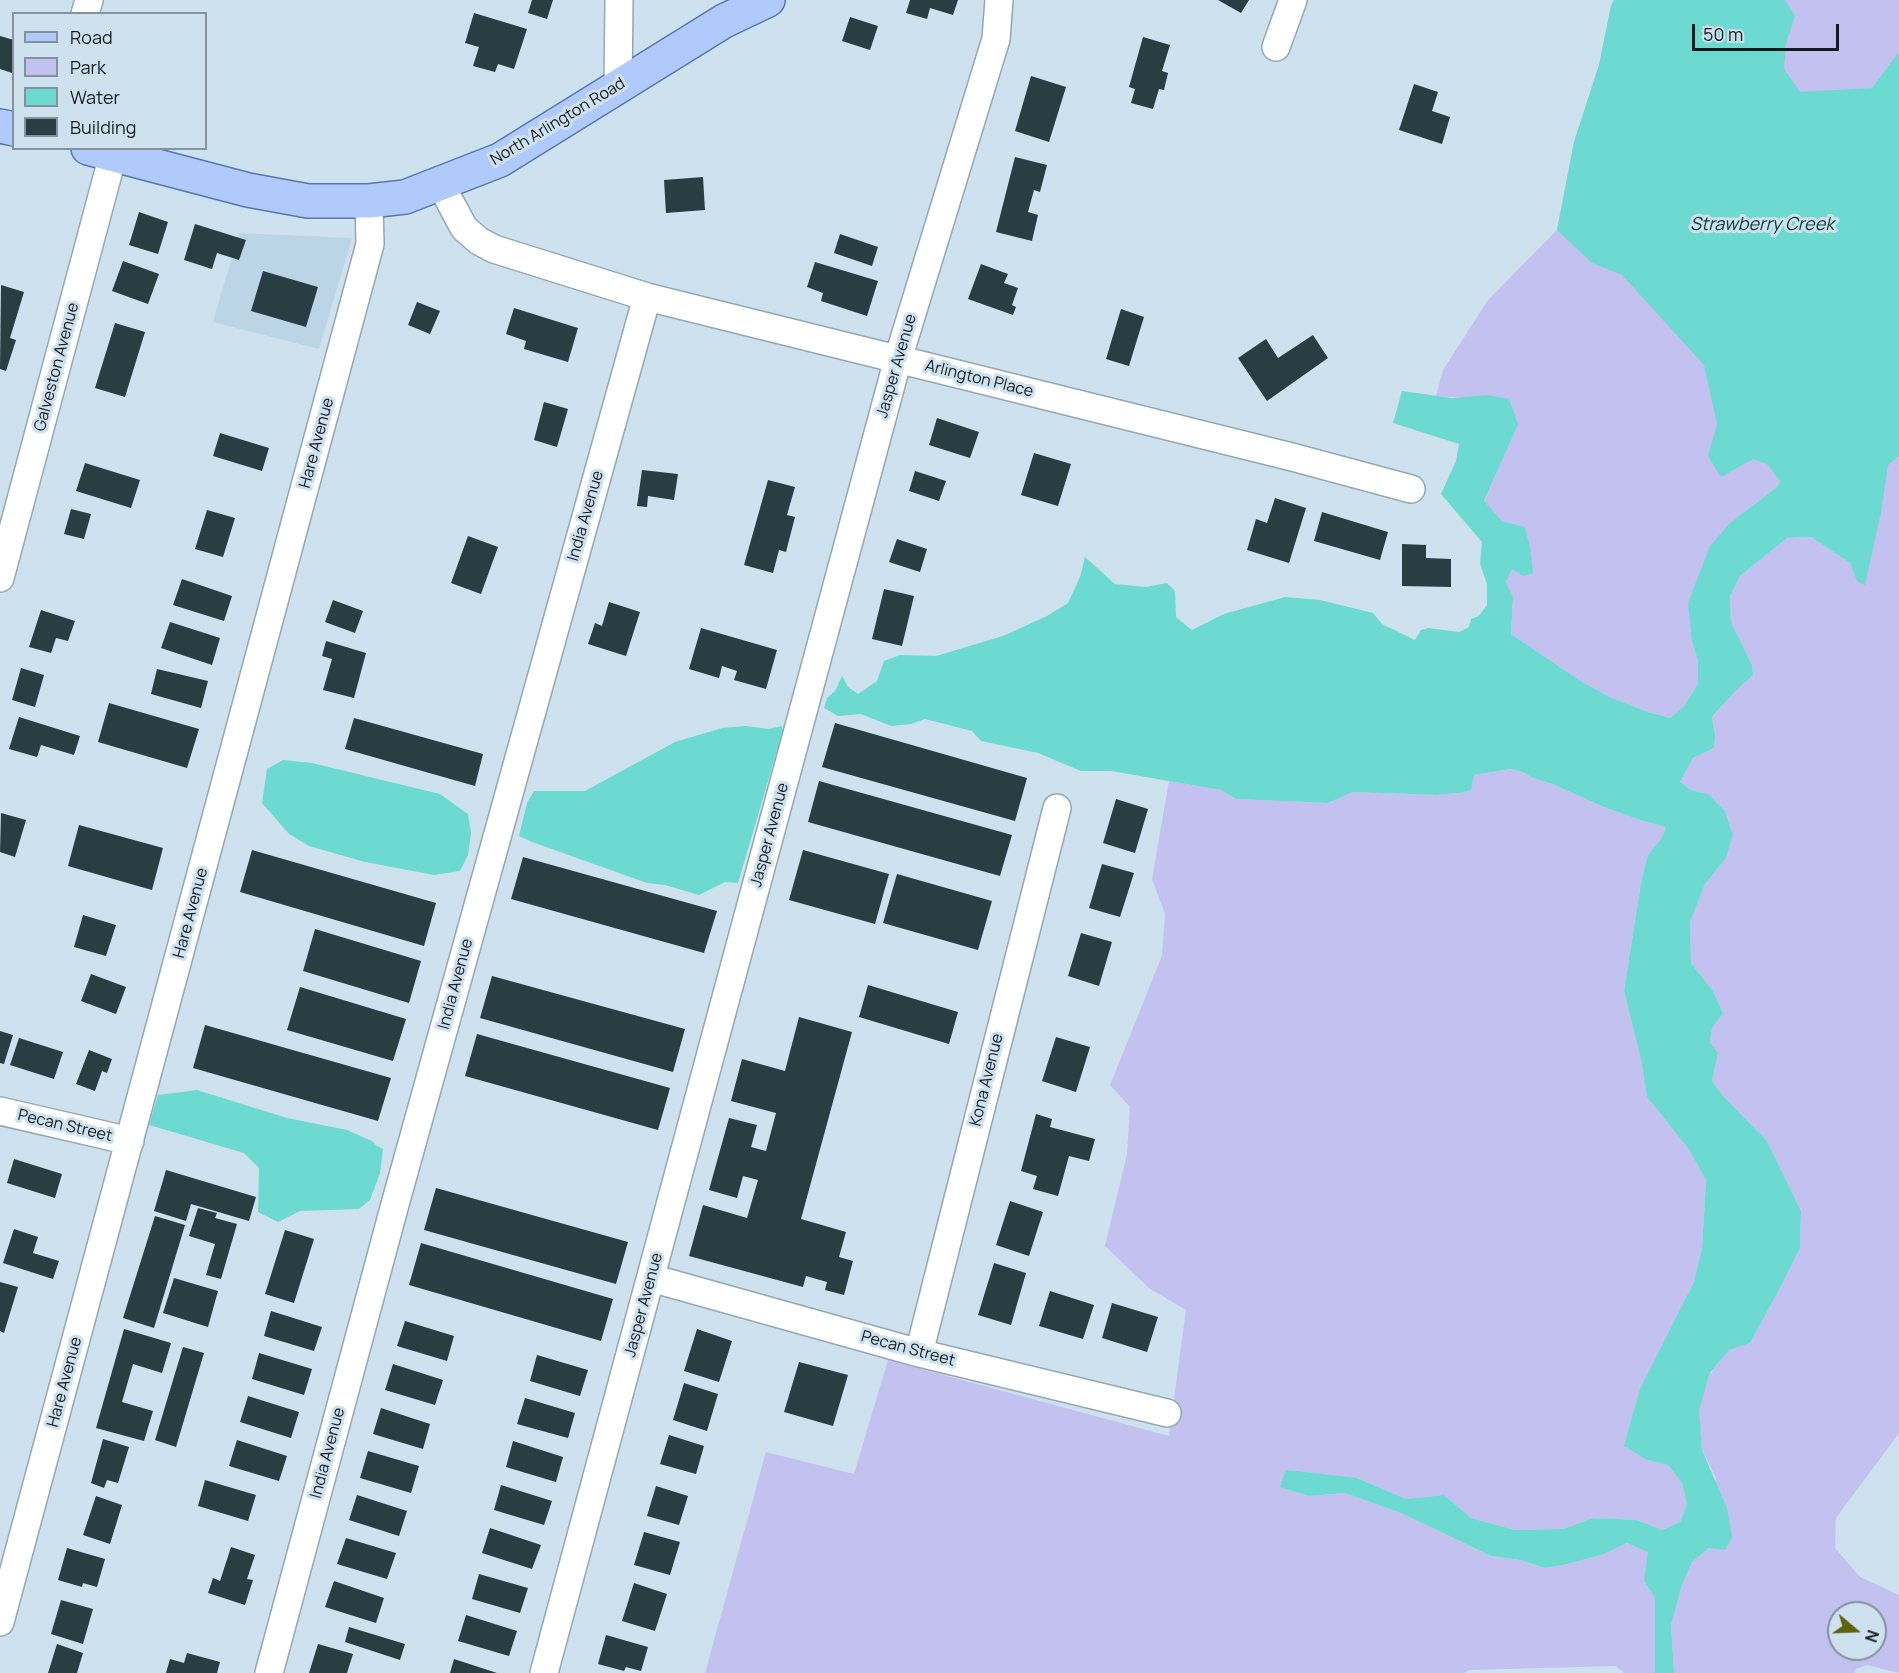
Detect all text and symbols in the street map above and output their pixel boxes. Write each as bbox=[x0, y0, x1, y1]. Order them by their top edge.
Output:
legend bbox=[12, 12, 207, 150]
scale bar bbox=[1695, 12, 1842, 50]
text: 50 m bbox=[1703, 22, 1743, 46]
text: Road bbox=[70, 25, 113, 49]
text: Park bbox=[70, 55, 106, 79]
street label: North Arlington Road bbox=[487, 74, 629, 170]
text: Water bbox=[70, 85, 120, 109]
text: Building bbox=[70, 115, 136, 139]
water label: Strawberry Creek bbox=[1690, 214, 1834, 236]
street label: Galveston Avenue bbox=[31, 301, 83, 433]
street label: Jasper Avenue bbox=[873, 312, 921, 420]
street label: Arlington Place bbox=[923, 356, 1035, 402]
street label: Hare Avenue bbox=[296, 396, 338, 490]
street label: India Avenue bbox=[564, 469, 608, 563]
street label: Jasper Avenue bbox=[747, 781, 793, 889]
street label: Hare Avenue bbox=[170, 866, 212, 960]
street label: India Avenue bbox=[435, 936, 477, 1032]
street label: Kona Avenue bbox=[966, 1032, 1008, 1128]
street label: Pecan Street bbox=[16, 1106, 114, 1146]
street label: Jasper Avenue bbox=[621, 1251, 667, 1359]
street label: Pecan Street bbox=[859, 1327, 957, 1371]
street label: Hare Avenue bbox=[44, 1335, 86, 1429]
street label: India Avenue bbox=[307, 1405, 349, 1501]
north arrow bbox=[1827, 1601, 1887, 1661]
text: N bbox=[1860, 1627, 1884, 1645]

